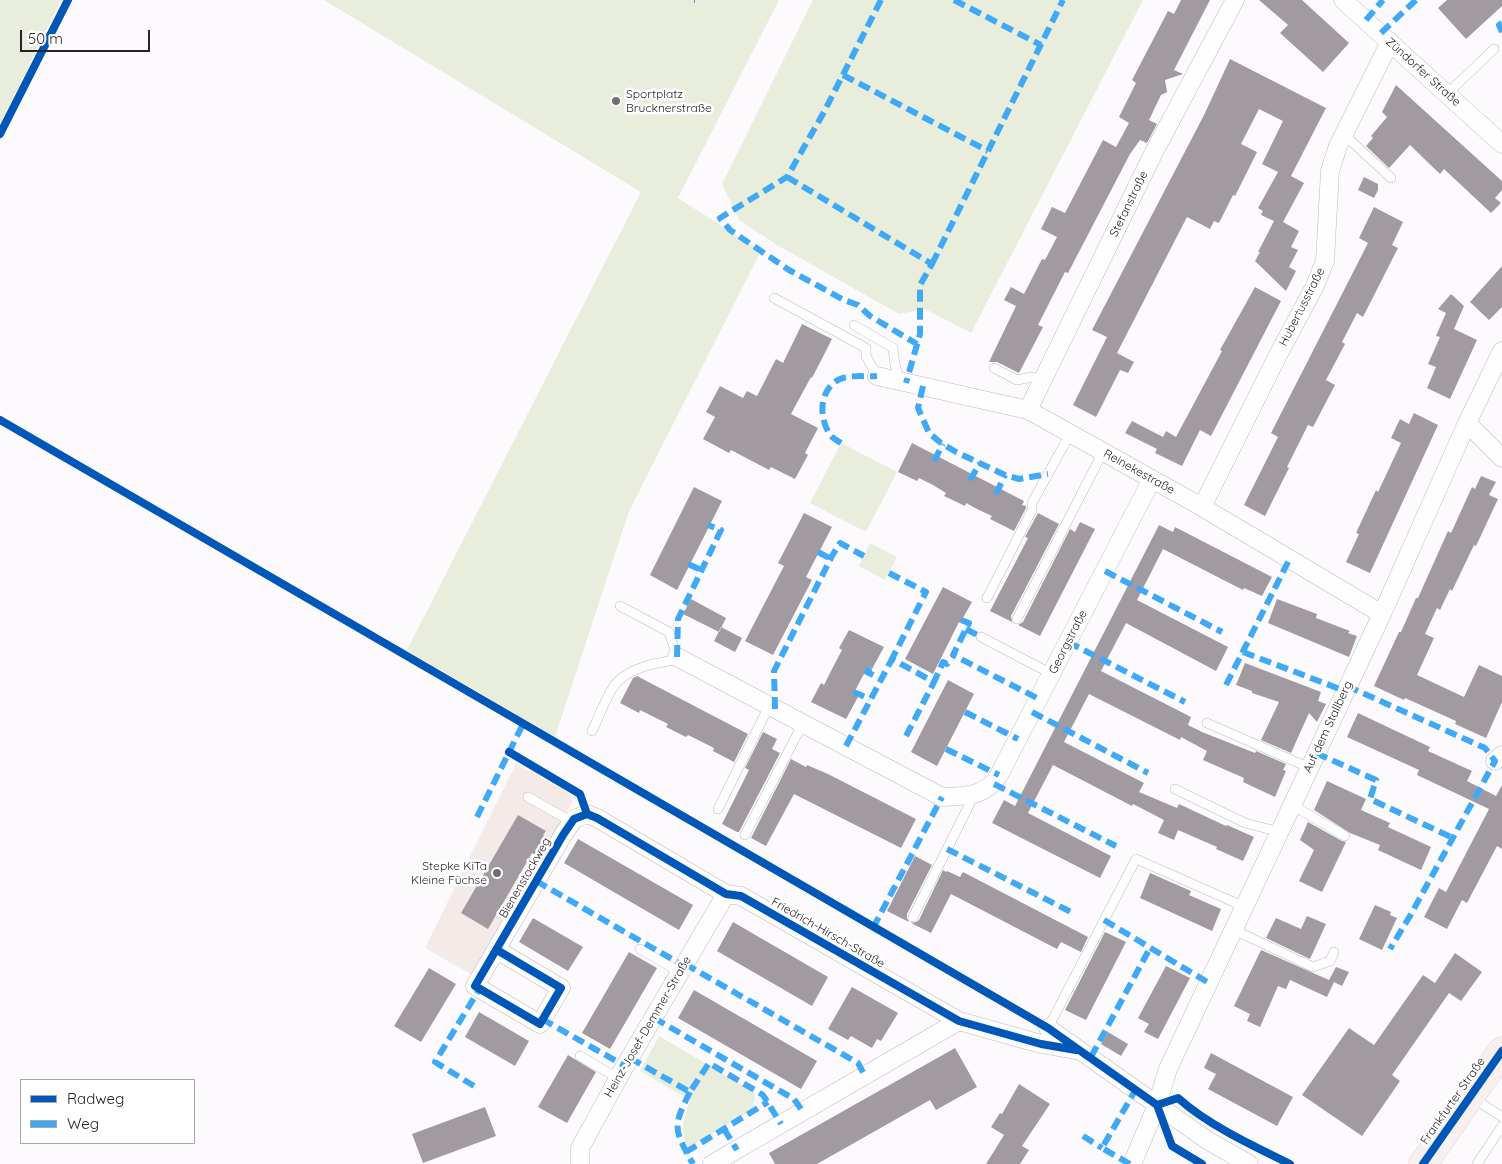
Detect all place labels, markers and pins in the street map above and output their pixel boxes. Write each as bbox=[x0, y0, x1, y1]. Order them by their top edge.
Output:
place label: Sportplatz Brucknerstraße bbox=[626, 87, 712, 115]
marker: Sportplatz Brucknerstraße bbox=[610, 95, 622, 107]
place label: Stepke KiTa Kleine Füchse bbox=[411, 859, 487, 887]
marker: Stepke KiTa Kleine Füchse bbox=[491, 867, 503, 879]

